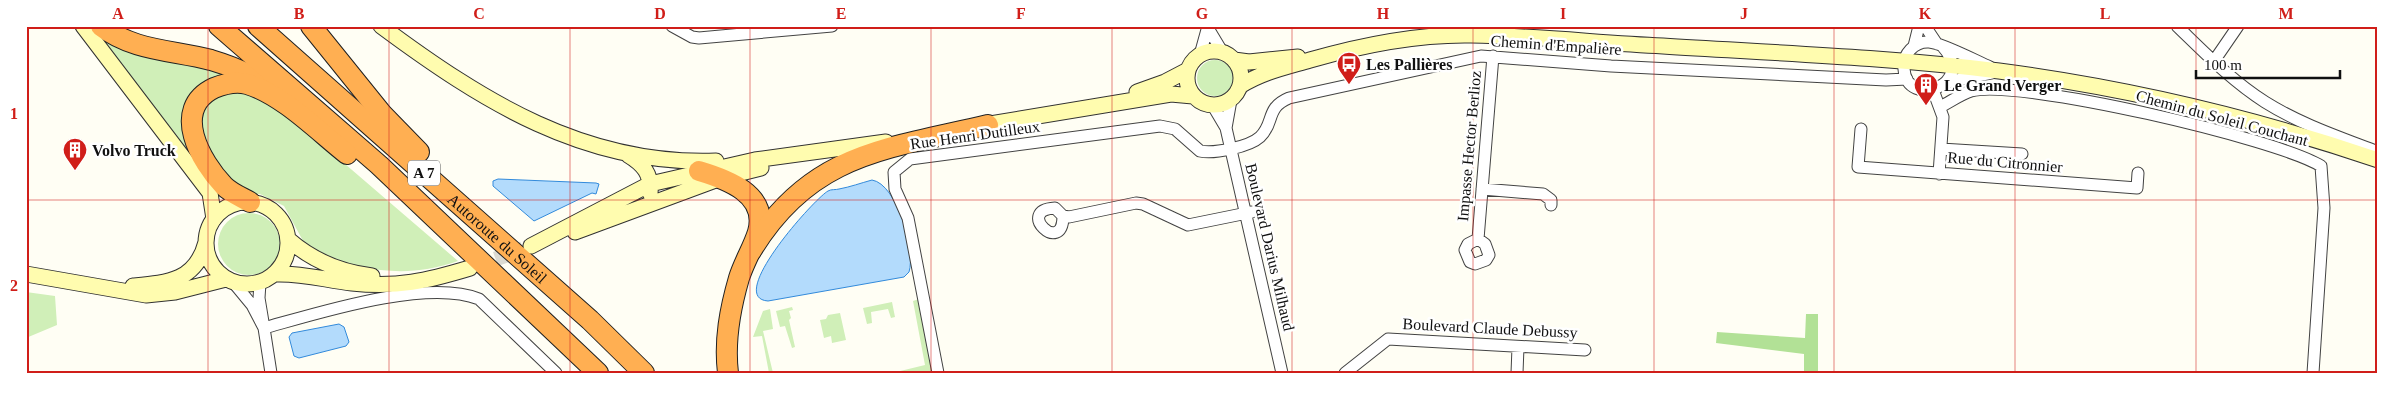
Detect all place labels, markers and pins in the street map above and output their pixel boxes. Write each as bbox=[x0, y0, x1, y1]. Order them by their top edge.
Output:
bus stop icon: Les Pallières bbox=[1336, 51, 1362, 85]
place label: Les Pallières bbox=[1366, 56, 1452, 73]
building icon: Le Grand Verger bbox=[1913, 72, 1939, 106]
place label: Le Grand Verger bbox=[1944, 77, 2061, 95]
building icon: Volvo Truck bbox=[62, 137, 88, 171]
place label: Volvo Truck bbox=[92, 142, 176, 159]

